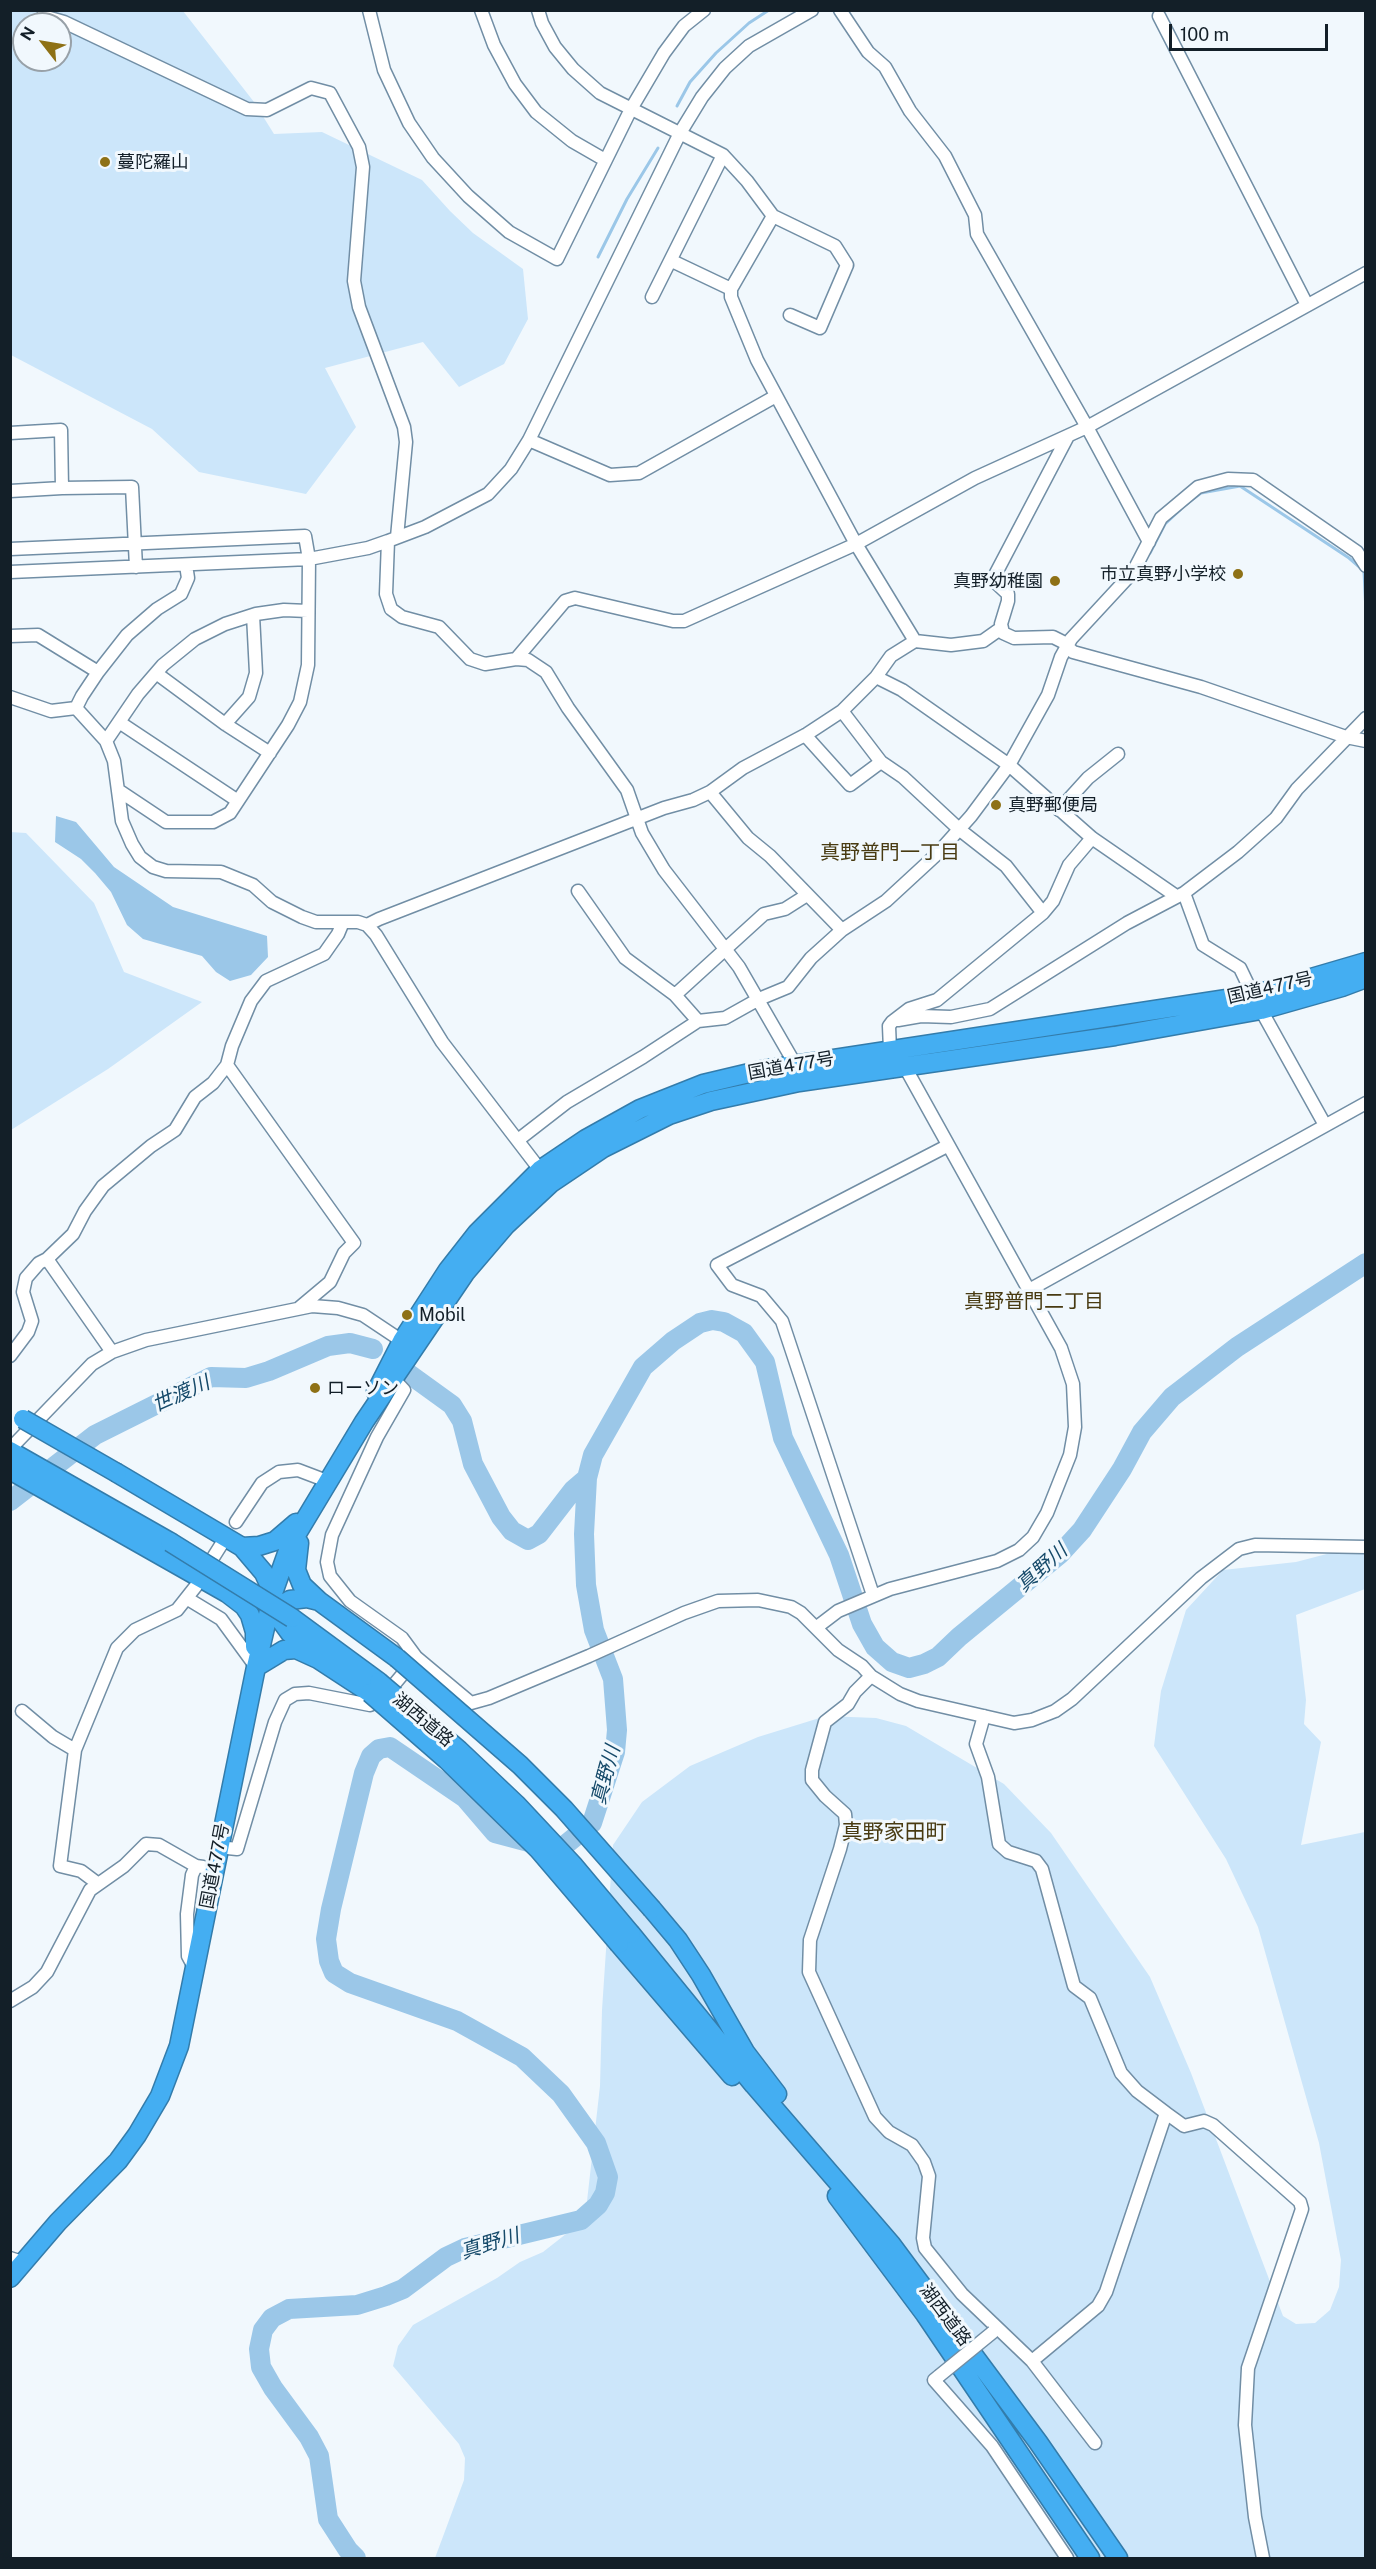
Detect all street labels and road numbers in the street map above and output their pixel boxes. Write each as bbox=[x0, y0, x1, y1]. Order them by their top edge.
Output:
street label: 国道477号 bbox=[1225, 968, 1315, 1008]
street label: 国道477号 bbox=[746, 1048, 836, 1084]
street label: 湖西道路 bbox=[388, 1689, 458, 1751]
street label: 国道477号 bbox=[196, 1821, 234, 1911]
street label: 湖西道路 bbox=[915, 2280, 975, 2350]

